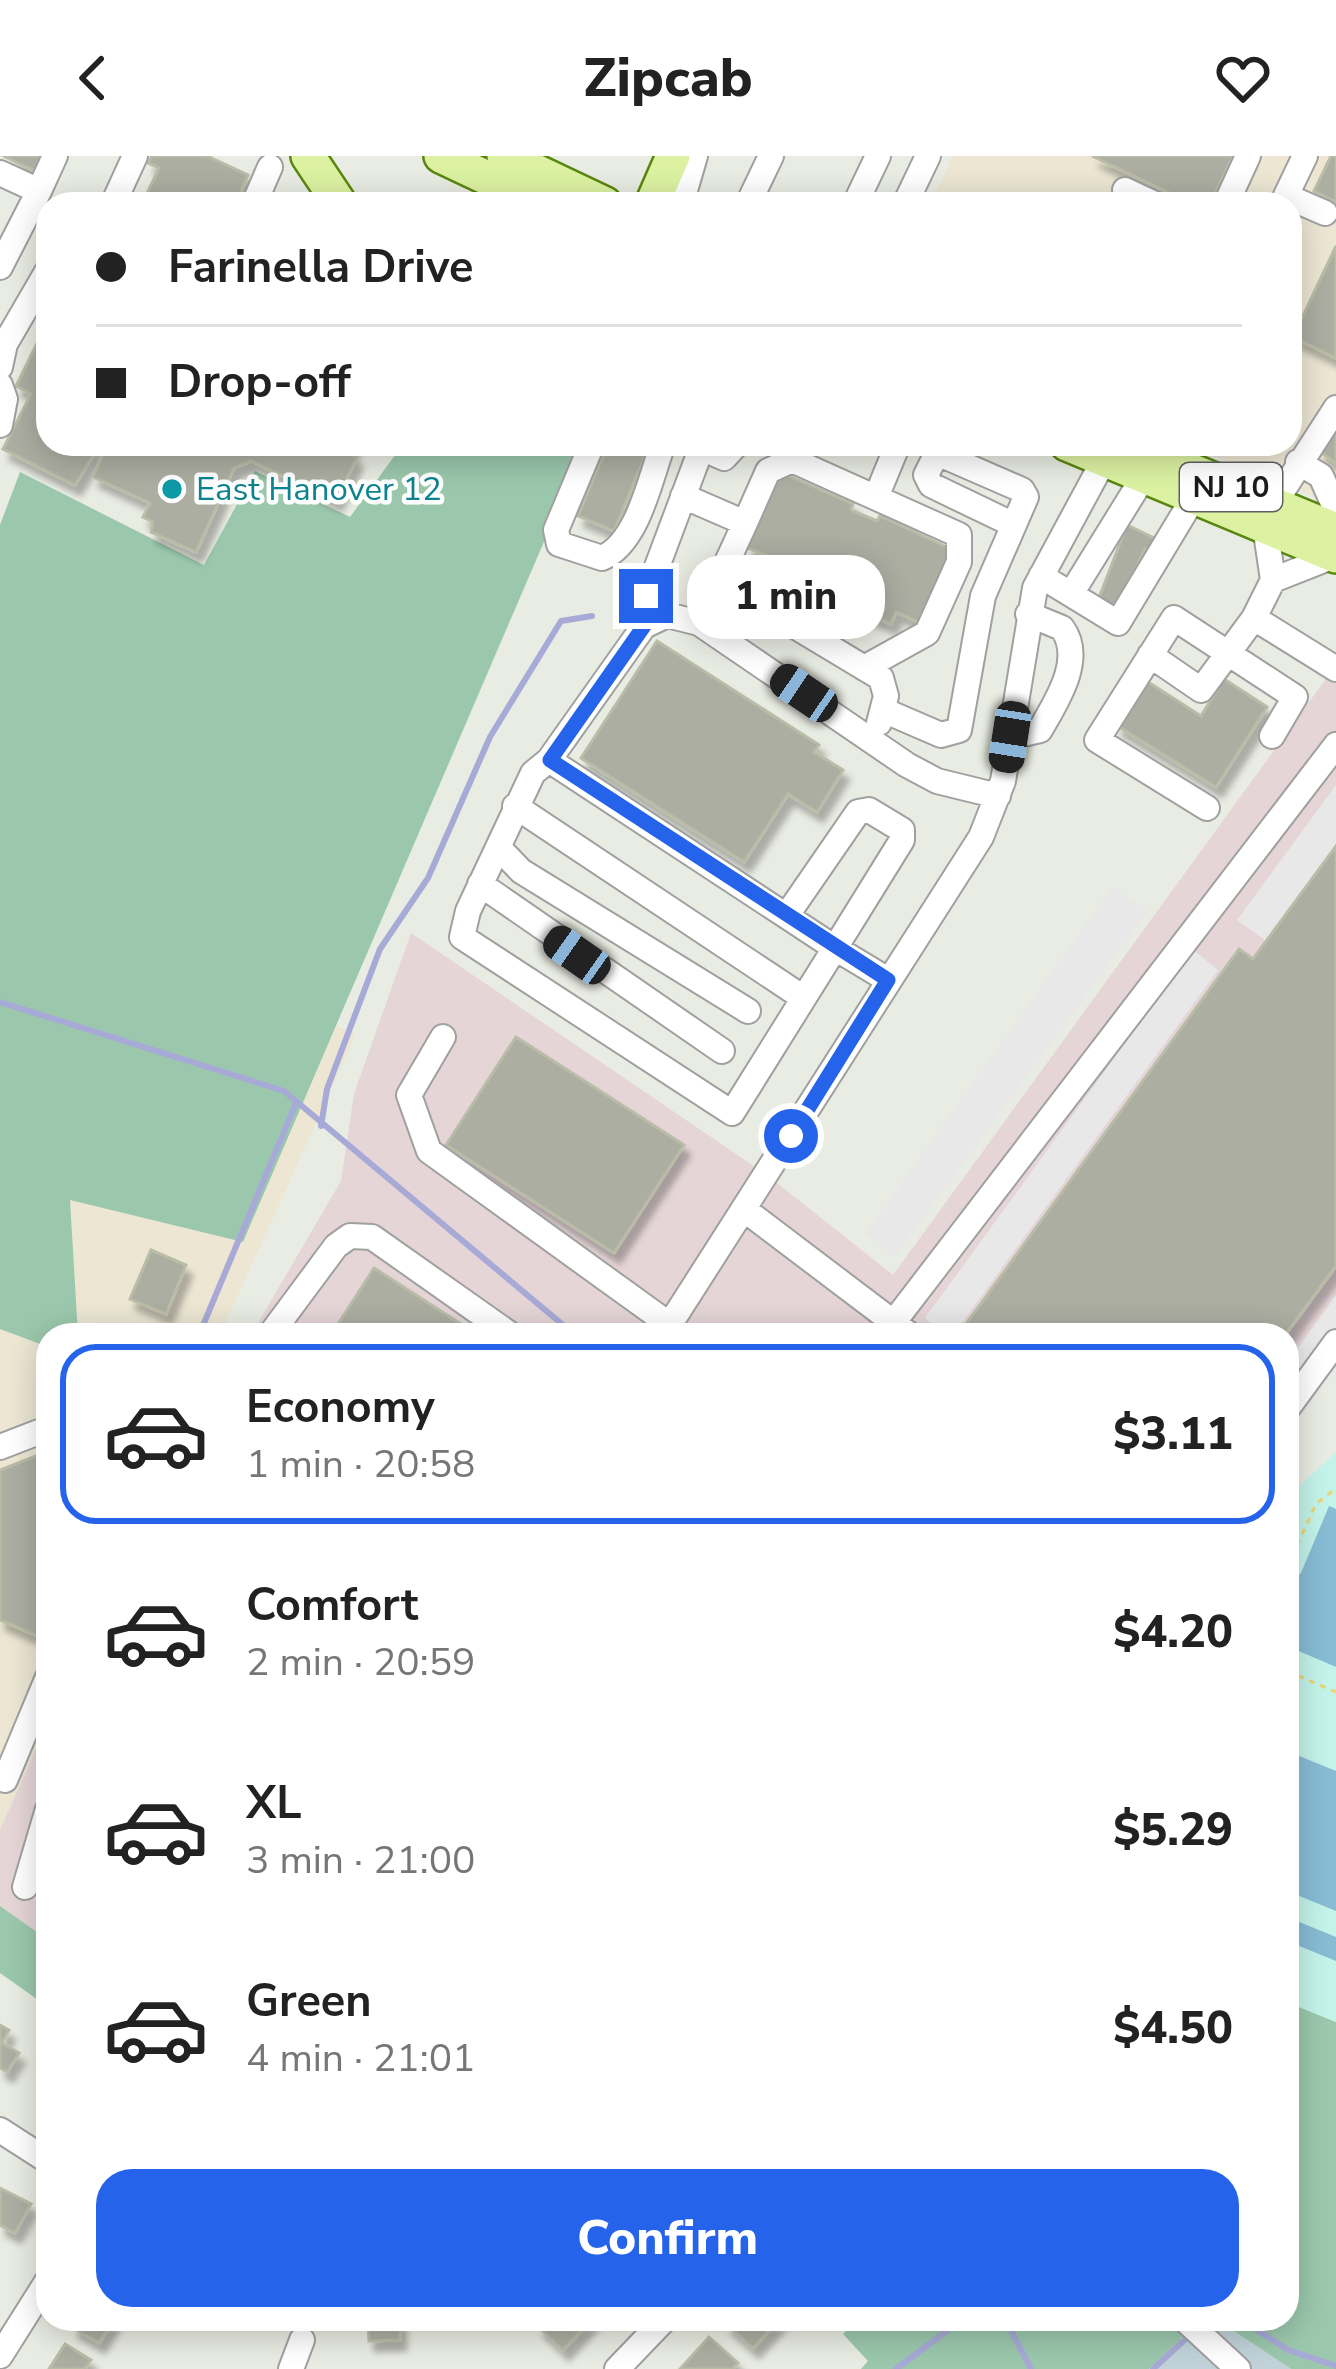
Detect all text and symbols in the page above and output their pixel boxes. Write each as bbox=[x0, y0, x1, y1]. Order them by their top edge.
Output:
text: Zipcab bbox=[583, 41, 753, 115]
icon: back bbox=[60, 45, 126, 111]
icon: heart bbox=[1210, 45, 1276, 111]
text: Farinella Drive bbox=[168, 237, 473, 298]
text: Drop-off bbox=[168, 352, 351, 413]
road number: NJ 10 bbox=[1180, 463, 1282, 511]
place label: East Hanover 12 bbox=[196, 467, 442, 512]
marker: East Hanover 12 bbox=[159, 476, 185, 502]
callout: 1 min bbox=[688, 554, 886, 638]
route end bbox=[619, 569, 673, 623]
text: 1 min bbox=[735, 570, 837, 623]
car bbox=[764, 658, 844, 728]
car bbox=[987, 699, 1033, 775]
car bbox=[537, 920, 617, 990]
route start bbox=[764, 1109, 818, 1163]
text: Economy bbox=[246, 1377, 435, 1438]
icon: car bbox=[102, 1380, 210, 1488]
text: $3.11 bbox=[1113, 1404, 1233, 1465]
text: 1 min · 20:58 bbox=[246, 1438, 475, 1491]
text: Comfort bbox=[246, 1575, 418, 1636]
icon: car bbox=[102, 1578, 210, 1686]
text: $4.20 bbox=[1113, 1602, 1233, 1663]
text: 2 min · 20:59 bbox=[246, 1636, 475, 1689]
text: XL bbox=[246, 1773, 302, 1834]
icon: car bbox=[102, 1776, 210, 1884]
text: $5.29 bbox=[1113, 1800, 1233, 1861]
text: 3 min · 21:00 bbox=[246, 1834, 475, 1887]
text: Green bbox=[246, 1971, 372, 2032]
icon: car bbox=[102, 1974, 210, 2082]
text: $4.50 bbox=[1113, 1998, 1233, 2059]
text: 4 min · 21:01 bbox=[246, 2032, 475, 2085]
button: Confirm bbox=[96, 2169, 1239, 2307]

